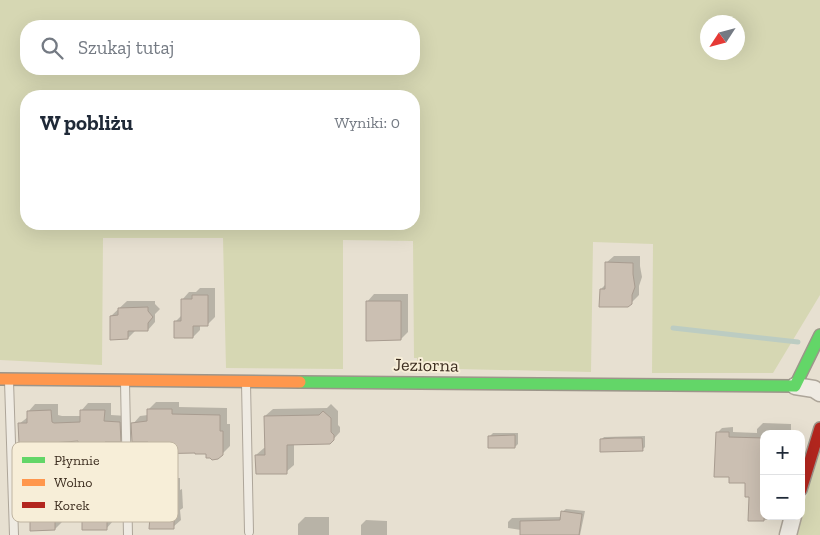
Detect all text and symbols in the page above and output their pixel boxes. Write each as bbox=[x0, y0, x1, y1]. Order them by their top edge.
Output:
north arrow bbox=[700, 15, 745, 60]
search box bbox=[20, 20, 420, 75]
icon: search bbox=[38, 34, 66, 62]
text: Szukaj tutaj bbox=[78, 36, 174, 59]
text: W pobliżu bbox=[40, 110, 133, 135]
text: Wyniki: 0 bbox=[335, 113, 400, 132]
street label: Jeziorna bbox=[393, 353, 459, 377]
map controls bbox=[760, 430, 805, 520]
button: + bbox=[760, 430, 805, 475]
legend bbox=[12, 442, 178, 522]
text: Płynnie bbox=[54, 452, 100, 469]
text: Wolno bbox=[54, 474, 93, 491]
button: − bbox=[760, 475, 805, 520]
text: Korek bbox=[54, 497, 90, 514]

